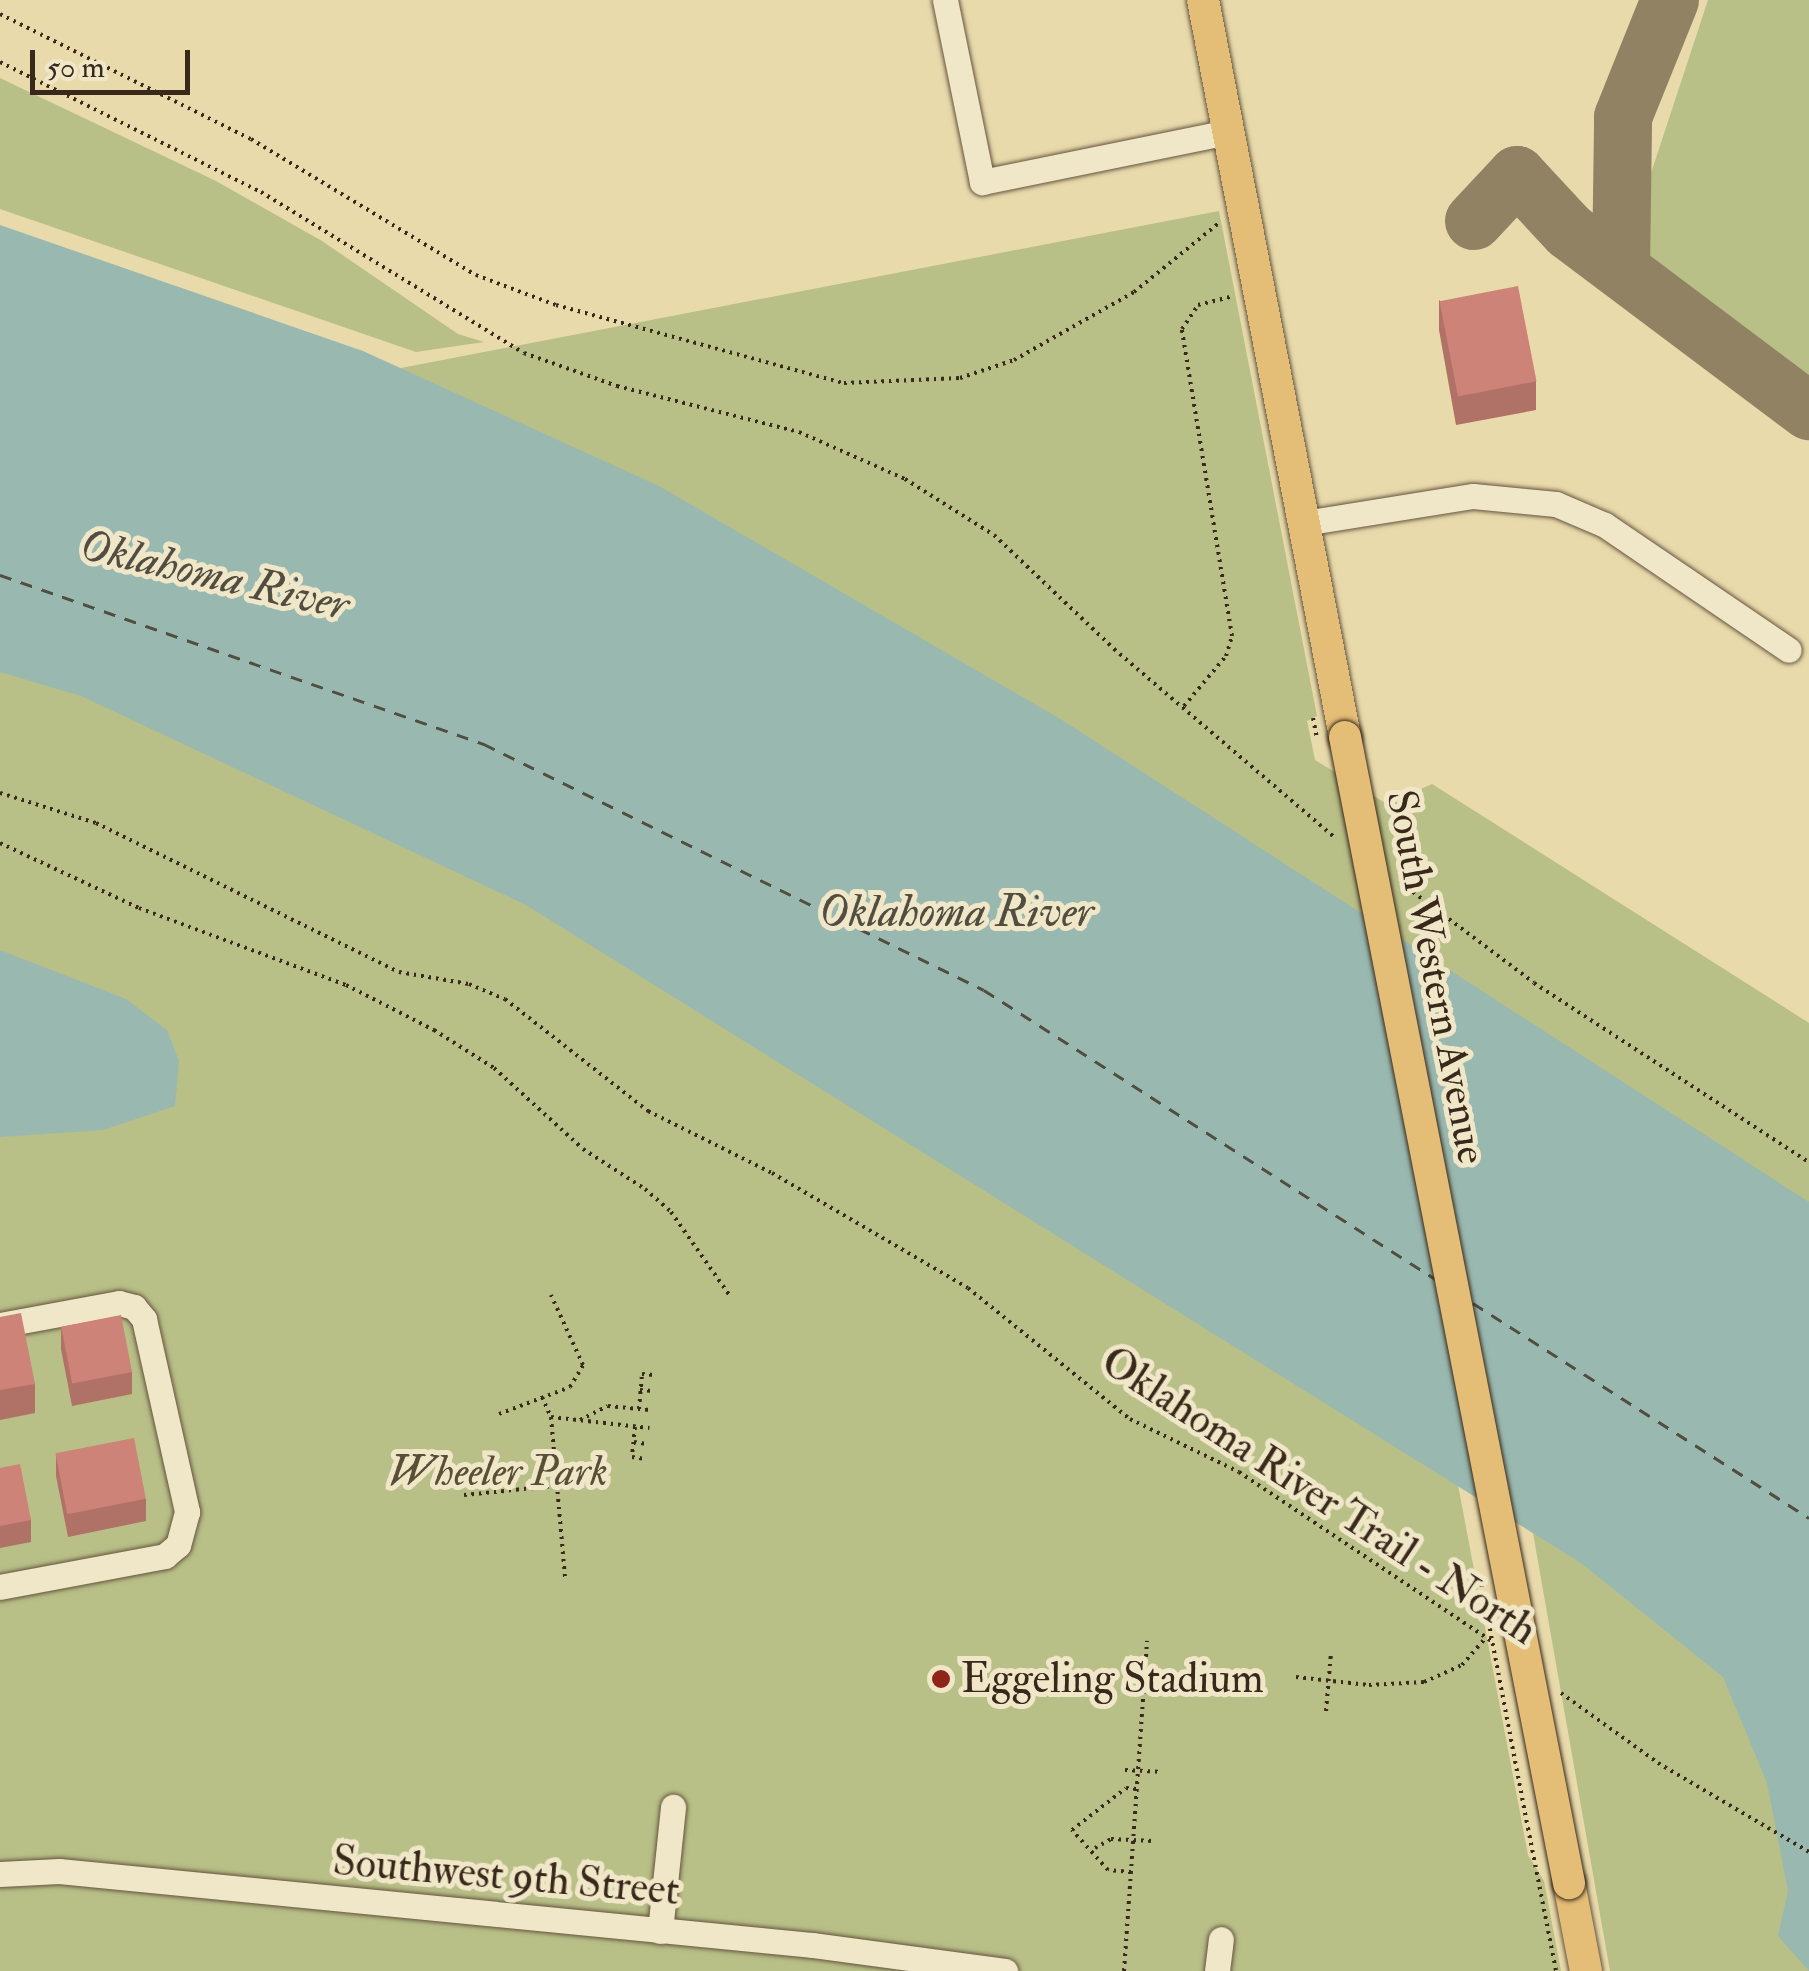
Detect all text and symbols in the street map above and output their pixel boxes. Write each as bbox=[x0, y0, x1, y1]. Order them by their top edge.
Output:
scale bar bbox=[35, 30, 195, 92]
text: 50 m bbox=[47, 49, 105, 86]
water label: Oklahoma River bbox=[74, 519, 354, 633]
street label: South Western Avenue bbox=[1375, 786, 1497, 1168]
water label: Oklahoma River bbox=[819, 886, 1093, 940]
street label: Oklahoma River Trail - North bbox=[1092, 1336, 1546, 1656]
park label: Wheeler Park bbox=[388, 1447, 608, 1497]
place label: Eggeling Stadium bbox=[961, 1654, 1263, 1704]
marker: Eggeling Stadium bbox=[930, 1668, 952, 1690]
street label: Southwest 9th Street bbox=[331, 1836, 681, 1916]

